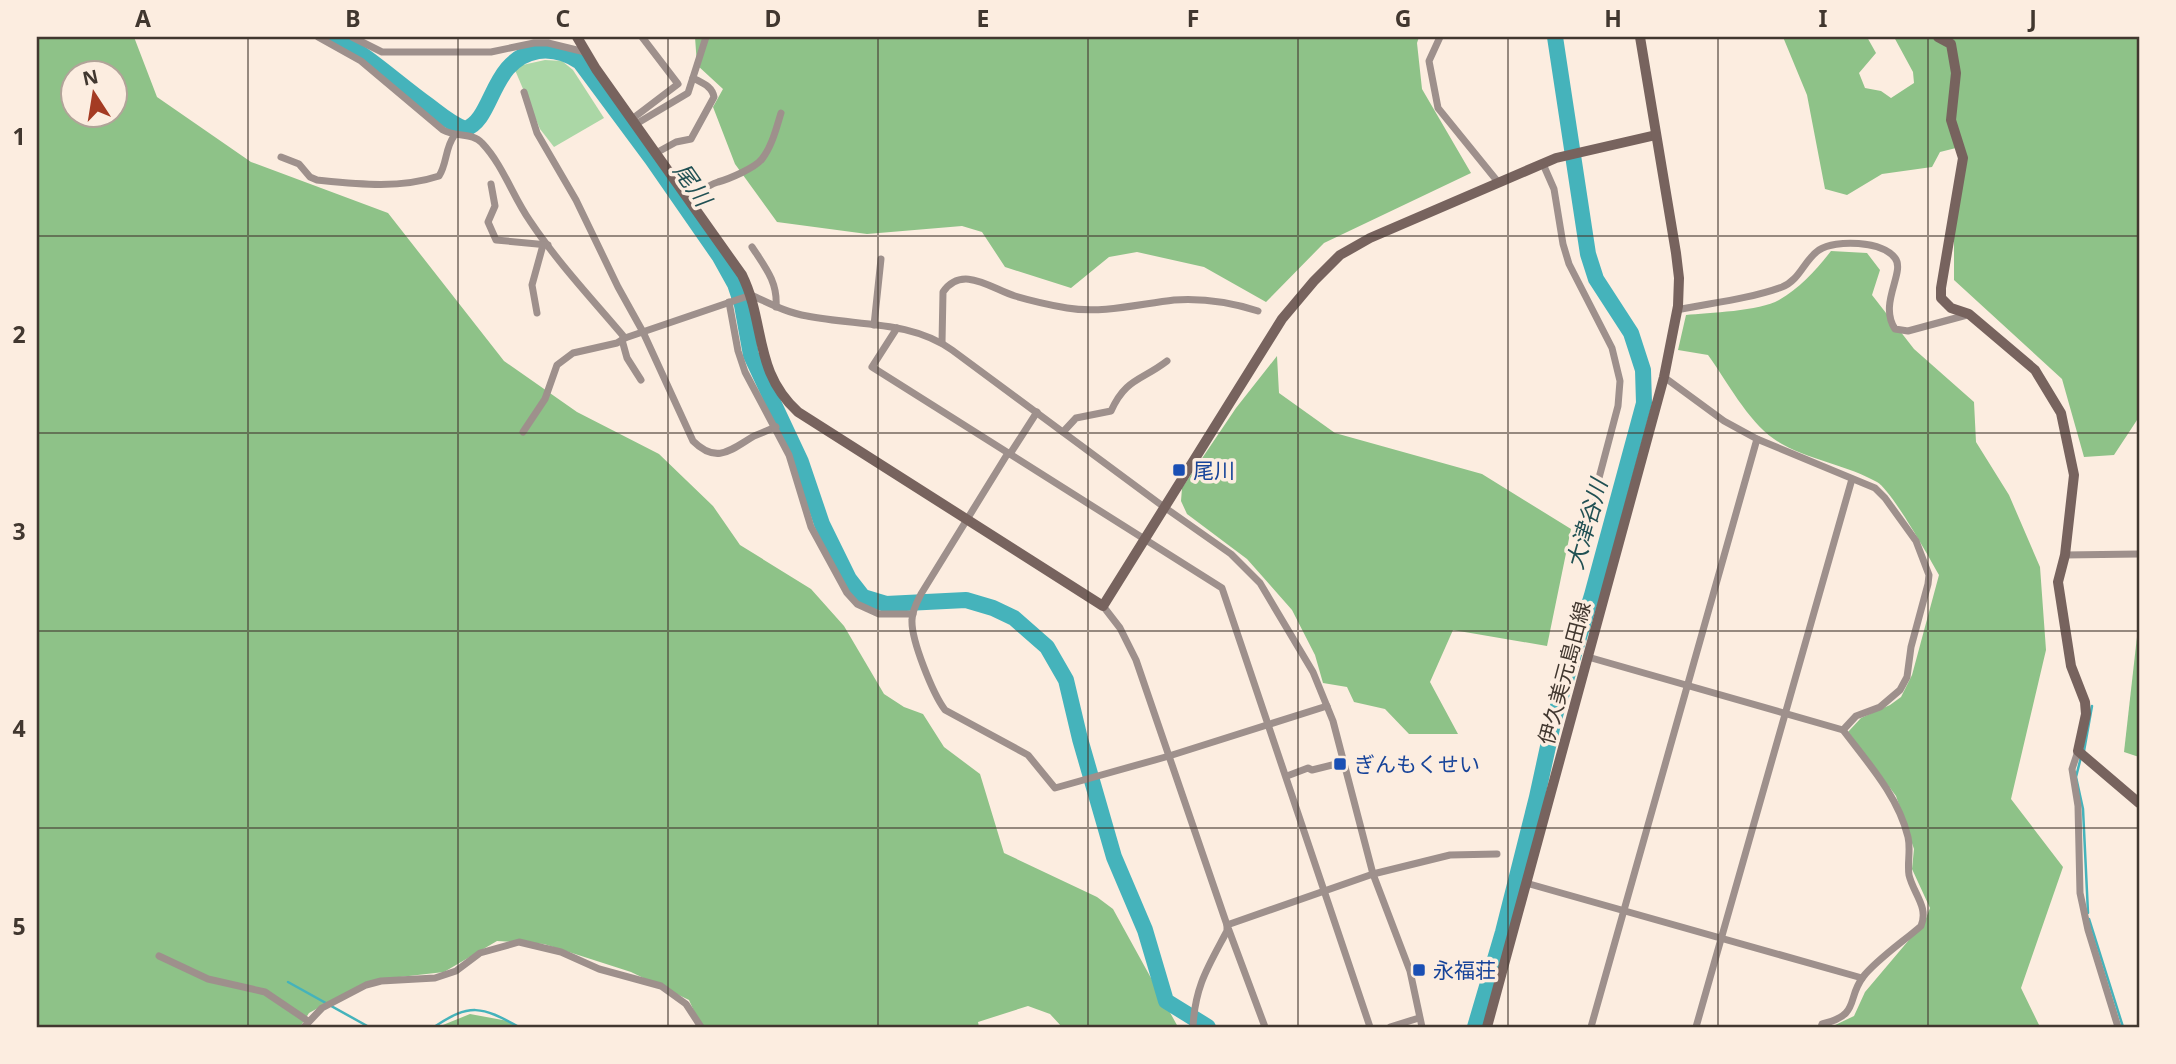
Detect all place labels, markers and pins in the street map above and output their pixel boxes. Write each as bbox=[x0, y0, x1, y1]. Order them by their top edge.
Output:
place label: 尾川 bbox=[1193, 456, 1235, 484]
marker: 尾川 bbox=[1171, 462, 1187, 478]
place label: ぎんもくせい bbox=[1354, 750, 1480, 778]
marker: ぎんもくせい bbox=[1332, 756, 1348, 772]
place label: 永福荘 bbox=[1433, 956, 1496, 984]
marker: 永福荘 bbox=[1411, 962, 1427, 978]

